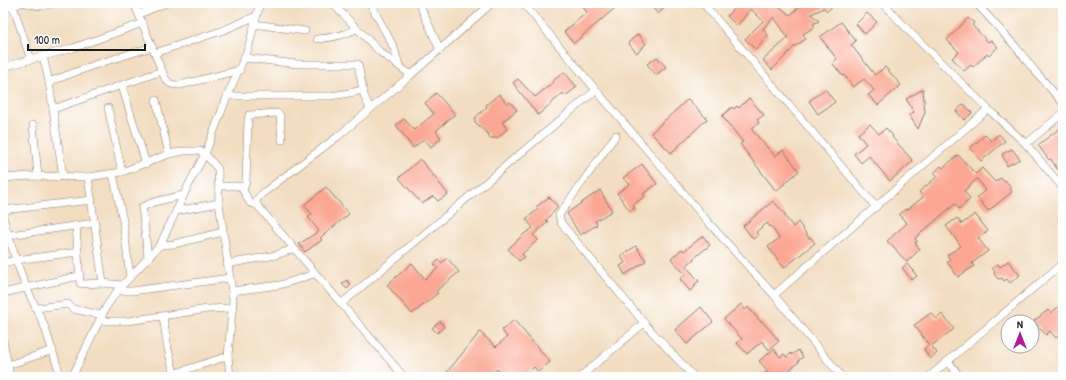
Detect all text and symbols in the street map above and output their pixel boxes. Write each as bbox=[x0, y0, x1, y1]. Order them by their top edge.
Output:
scale bar bbox=[28, 26, 145, 52]
text: 100 m bbox=[34, 31, 60, 48]
north arrow bbox=[1000, 314, 1040, 354]
text: N bbox=[1017, 317, 1023, 331]

